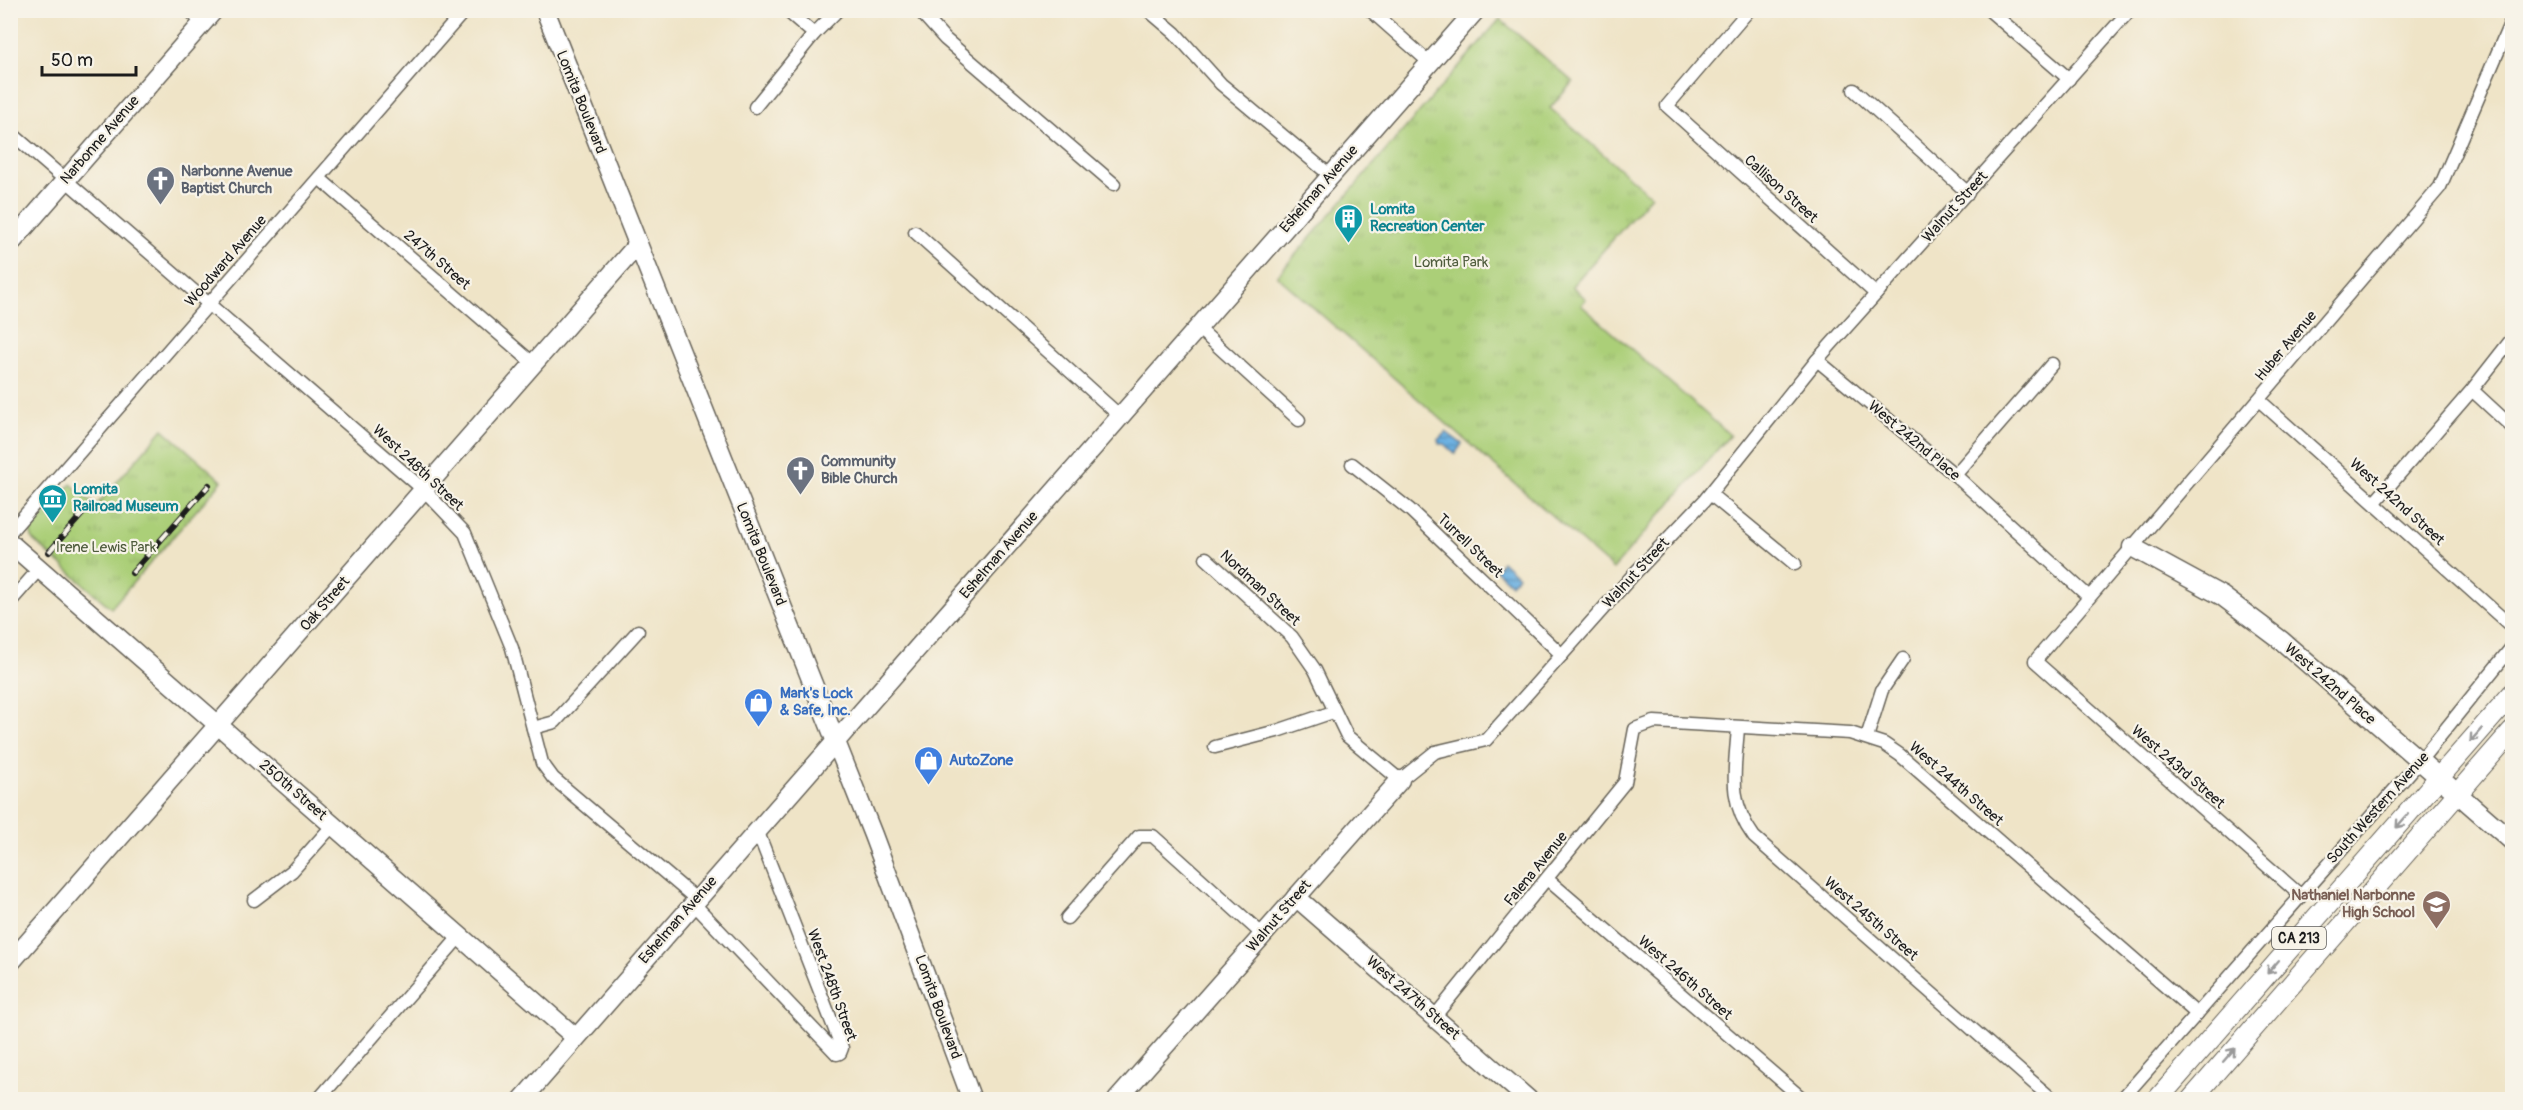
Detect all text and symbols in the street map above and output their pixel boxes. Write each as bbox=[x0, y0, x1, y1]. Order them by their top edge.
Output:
scale bar bbox=[42, 39, 136, 77]
street label: Lomita Boulevard bbox=[552, 48, 610, 156]
text: 50 m bbox=[51, 49, 93, 72]
street label: Narbonne Avenue bbox=[56, 91, 144, 188]
street label: Eshelman Avenue bbox=[1276, 141, 1363, 237]
street label: Callison Street bbox=[1740, 151, 1823, 228]
place label: Narbonne Avenue Baptist Church bbox=[181, 162, 293, 198]
church icon: Narbonne Avenue Baptist Church bbox=[144, 164, 176, 206]
street label: Walnut Street bbox=[1918, 167, 1993, 247]
place label: Lomita Recreation Center bbox=[1370, 200, 1485, 236]
building icon: Lomita Recreation Center bbox=[1333, 202, 1365, 244]
street label: Woodward Avenue bbox=[181, 211, 271, 311]
street label: 247th Street bbox=[400, 226, 475, 295]
park label: Lomita Park bbox=[1414, 253, 1489, 272]
street label: Huber Avenue bbox=[2251, 306, 2321, 385]
street label: West 242nd Place bbox=[1864, 397, 1964, 486]
street label: West 248th Street bbox=[368, 421, 468, 516]
place label: Community Bible Church bbox=[821, 452, 898, 488]
church icon: Community Bible Church bbox=[784, 454, 816, 496]
street label: West 242nd Street bbox=[2346, 454, 2449, 550]
place label: Lomita Railroad Museum bbox=[73, 480, 178, 516]
museum icon: Lomita Railroad Museum bbox=[36, 482, 68, 524]
street label: Lomita Boulevard bbox=[732, 500, 790, 608]
street label: Eshelman Avenue bbox=[956, 507, 1043, 603]
street label: Turrell Street bbox=[1433, 510, 1508, 583]
street label: Walnut Street bbox=[1599, 533, 1674, 612]
park label: Irene Lewis Park bbox=[56, 538, 157, 557]
street label: Nordman Street bbox=[1216, 546, 1305, 631]
street label: Oak Street bbox=[296, 572, 355, 635]
street label: West 242nd Place bbox=[2281, 639, 2380, 729]
place label: Mark's Lock & Safe, Inc. bbox=[780, 684, 853, 720]
shop icon: Mark's Lock & Safe, Inc. bbox=[743, 686, 775, 728]
street label: West 243rd Street bbox=[2127, 721, 2229, 814]
one-way arrow bbox=[2470, 727, 2483, 743]
street label: West 244th Street bbox=[1905, 738, 2008, 831]
shop icon: AutoZone bbox=[912, 744, 944, 786]
street label: South Western Avenue bbox=[2323, 748, 2434, 868]
place label: AutoZone bbox=[949, 751, 1014, 770]
street label: 250th Street bbox=[255, 755, 332, 825]
one-way arrow bbox=[2395, 813, 2409, 828]
street label: Falena Avenue bbox=[1500, 827, 1572, 910]
street label: Eshelman Avenue bbox=[635, 872, 722, 968]
street label: West 245th Street bbox=[1820, 873, 1923, 966]
street label: Walnut Street bbox=[1243, 875, 1316, 956]
place label: Nathaniel Narbonne High School bbox=[2291, 886, 2416, 922]
school or university icon: Nathaniel Narbonne High School bbox=[2420, 888, 2452, 930]
street label: West 248th Street bbox=[803, 926, 861, 1045]
road number: CA 213 bbox=[2272, 927, 2326, 949]
street label: West 246th Street bbox=[1634, 932, 1737, 1025]
street label: Lomita Boulevard bbox=[910, 952, 966, 1062]
street label: West 247th Street bbox=[1362, 952, 1465, 1045]
one-way arrow bbox=[2266, 960, 2280, 975]
one-way arrow bbox=[2222, 1048, 2236, 1064]

